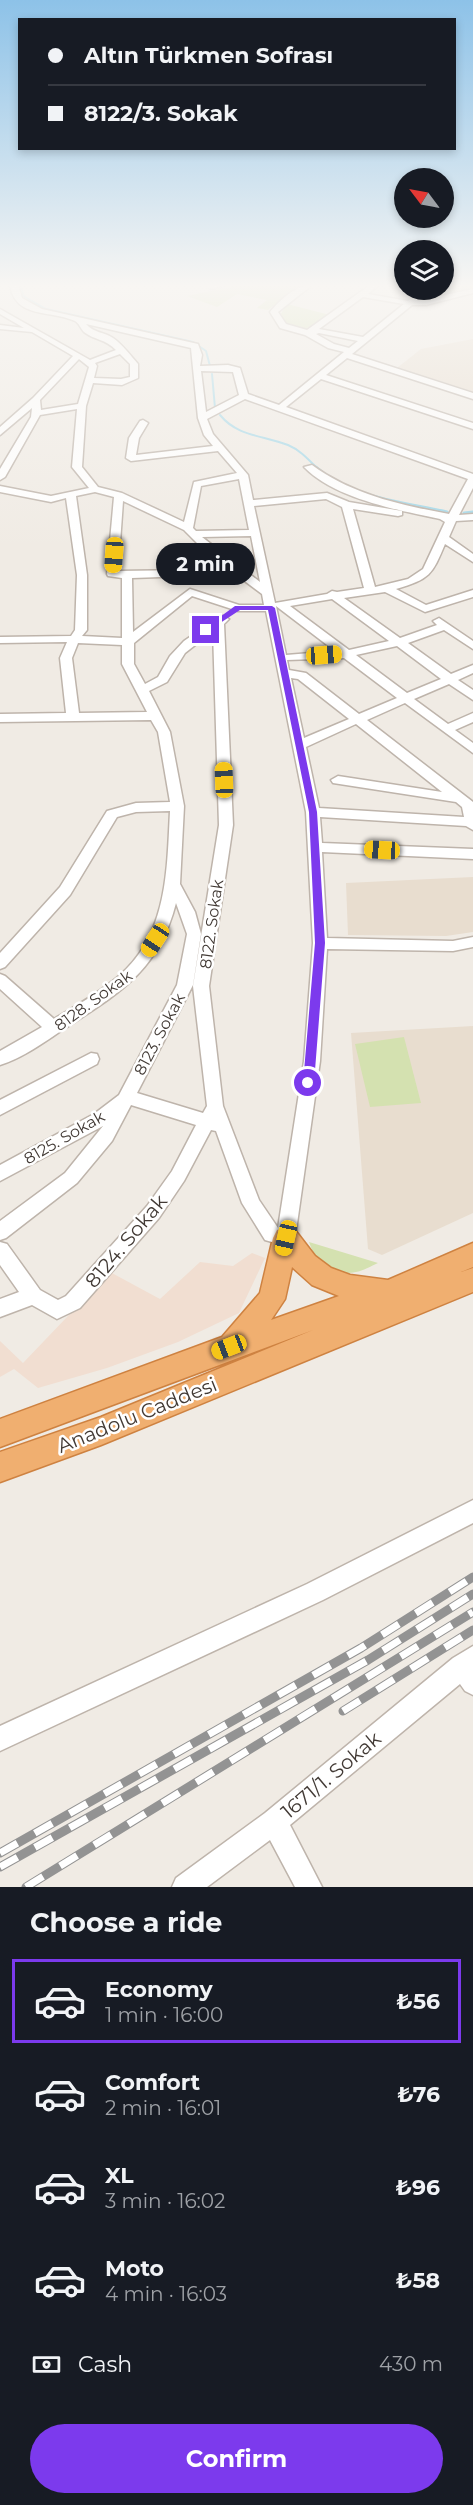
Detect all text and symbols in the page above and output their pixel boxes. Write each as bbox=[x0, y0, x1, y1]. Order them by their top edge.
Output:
text: Altın Türkmen Sofrası bbox=[84, 42, 333, 69]
text: 8122/3. Sokak bbox=[84, 100, 238, 127]
north arrow bbox=[394, 168, 454, 228]
map controls bbox=[394, 168, 454, 300]
button: layers bbox=[394, 240, 454, 300]
car bbox=[104, 536, 124, 574]
callout: 2 min bbox=[156, 543, 256, 585]
text: 2 min bbox=[176, 552, 235, 576]
route end bbox=[192, 616, 219, 643]
car bbox=[305, 645, 343, 665]
car bbox=[214, 762, 234, 798]
car bbox=[364, 840, 400, 860]
street label: 8122. Sokak bbox=[196, 878, 227, 970]
car bbox=[138, 920, 172, 960]
street label: 8128. Sokak bbox=[51, 966, 136, 1035]
street label: 8123. Sokak bbox=[130, 990, 189, 1078]
route start bbox=[294, 1069, 321, 1096]
street label: 8125. Sokak bbox=[21, 1106, 108, 1168]
street label: 8124. Sokak bbox=[80, 1189, 172, 1293]
car bbox=[273, 1218, 299, 1258]
car bbox=[209, 1332, 249, 1362]
street label: Anadolu Caddesi bbox=[54, 1372, 220, 1458]
street label: 1671/1. Sokak bbox=[276, 1726, 386, 1824]
text: Choose a ride bbox=[30, 1906, 222, 1939]
icon: car bbox=[33, 1974, 87, 2028]
text: Economy bbox=[105, 1976, 213, 2003]
text: ₺56 bbox=[396, 1988, 440, 2015]
text: 1 min · 16:00 bbox=[105, 2003, 223, 2027]
icon: car bbox=[33, 2067, 87, 2121]
text: Comfort bbox=[105, 2069, 200, 2096]
text: ₺76 bbox=[397, 2081, 440, 2108]
text: 2 min · 16:01 bbox=[105, 2096, 221, 2120]
icon: car bbox=[33, 2160, 87, 2214]
text: XL bbox=[105, 2162, 134, 2189]
text: ₺96 bbox=[395, 2174, 440, 2201]
text: 3 min · 16:02 bbox=[105, 2189, 225, 2213]
icon: car bbox=[33, 2253, 87, 2307]
text: Moto bbox=[105, 2255, 164, 2282]
text: ₺58 bbox=[396, 2267, 440, 2294]
text: 4 min · 16:03 bbox=[105, 2282, 227, 2306]
icon: cash bbox=[30, 2348, 63, 2381]
text: Cash bbox=[78, 2351, 132, 2378]
text: 430 m bbox=[379, 2352, 443, 2376]
button: Confirm bbox=[30, 2424, 443, 2493]

